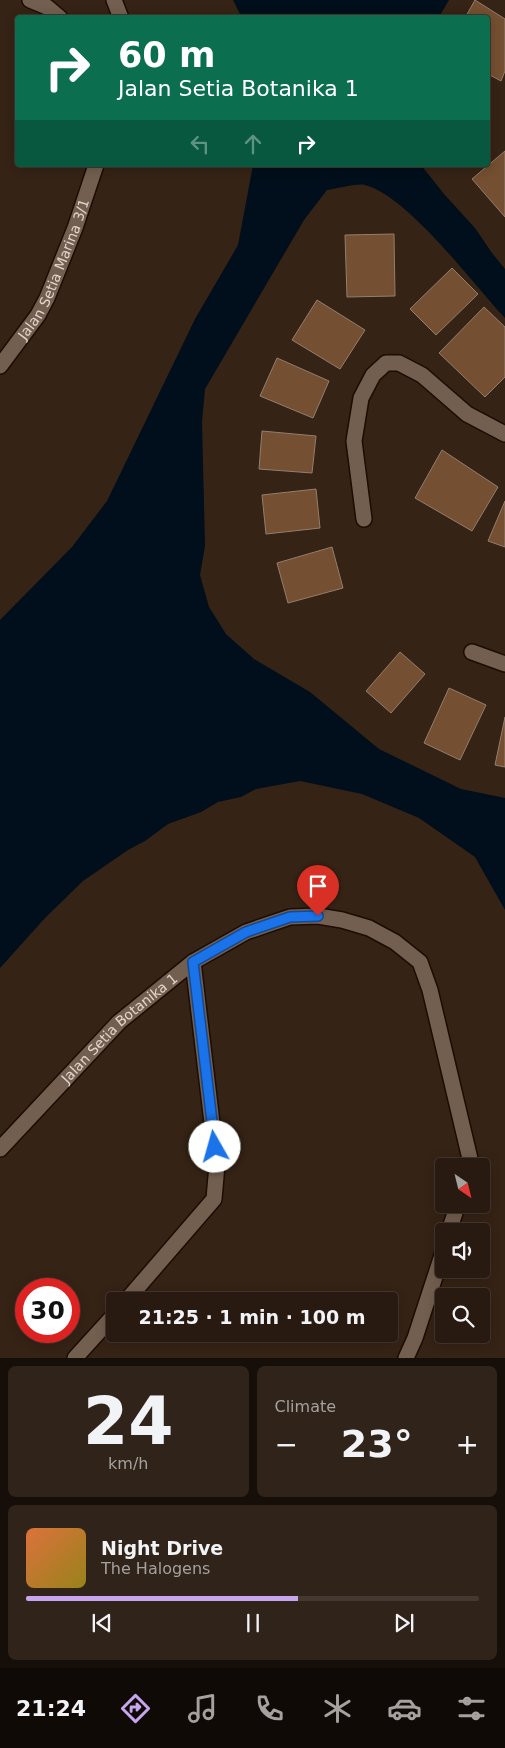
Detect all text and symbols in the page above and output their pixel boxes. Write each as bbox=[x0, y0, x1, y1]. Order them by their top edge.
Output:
icon: right bbox=[35, 35, 100, 100]
text: 60 m bbox=[118, 35, 215, 75]
text: Jalan Setia Botanika 1 bbox=[118, 76, 359, 101]
icon: left bbox=[186, 130, 214, 158]
icon: ahead bbox=[239, 130, 267, 158]
icon: right bbox=[292, 130, 320, 158]
street label: Jalan Setia Marina 3/1 bbox=[14, 197, 92, 343]
pin bbox=[297, 865, 339, 916]
icon: arrive bbox=[304, 872, 332, 900]
street label: Jalan Setia Botanika 1 bbox=[57, 970, 180, 1087]
position arrow bbox=[188, 1120, 240, 1172]
north arrow bbox=[435, 1158, 490, 1212]
map controls bbox=[435, 1158, 490, 1343]
button: sound bbox=[435, 1223, 490, 1278]
speed limit sign: 30 bbox=[15, 1278, 80, 1343]
button: search bbox=[435, 1288, 490, 1343]
text: 21:25 · 1 min · 100 m bbox=[138, 1306, 366, 1328]
text: 24 bbox=[83, 1384, 173, 1459]
text: Climate bbox=[275, 1397, 336, 1416]
text: 23° bbox=[341, 1422, 413, 1466]
text: − bbox=[275, 1428, 298, 1461]
text: + bbox=[456, 1428, 479, 1461]
text: km/h bbox=[108, 1454, 148, 1473]
text: Night Drive bbox=[101, 1537, 223, 1559]
text: The Halogens bbox=[101, 1559, 210, 1578]
icon: previous bbox=[88, 1609, 116, 1637]
icon: pause bbox=[239, 1609, 267, 1637]
icon: next bbox=[390, 1609, 418, 1637]
icon: directions bbox=[118, 1691, 153, 1726]
icon: music bbox=[185, 1691, 220, 1726]
icon: phone bbox=[252, 1691, 287, 1726]
icon: climate bbox=[320, 1691, 355, 1726]
icon: car bbox=[387, 1691, 422, 1726]
icon: filters bbox=[454, 1691, 489, 1726]
text: 21:24 bbox=[16, 1696, 86, 1721]

